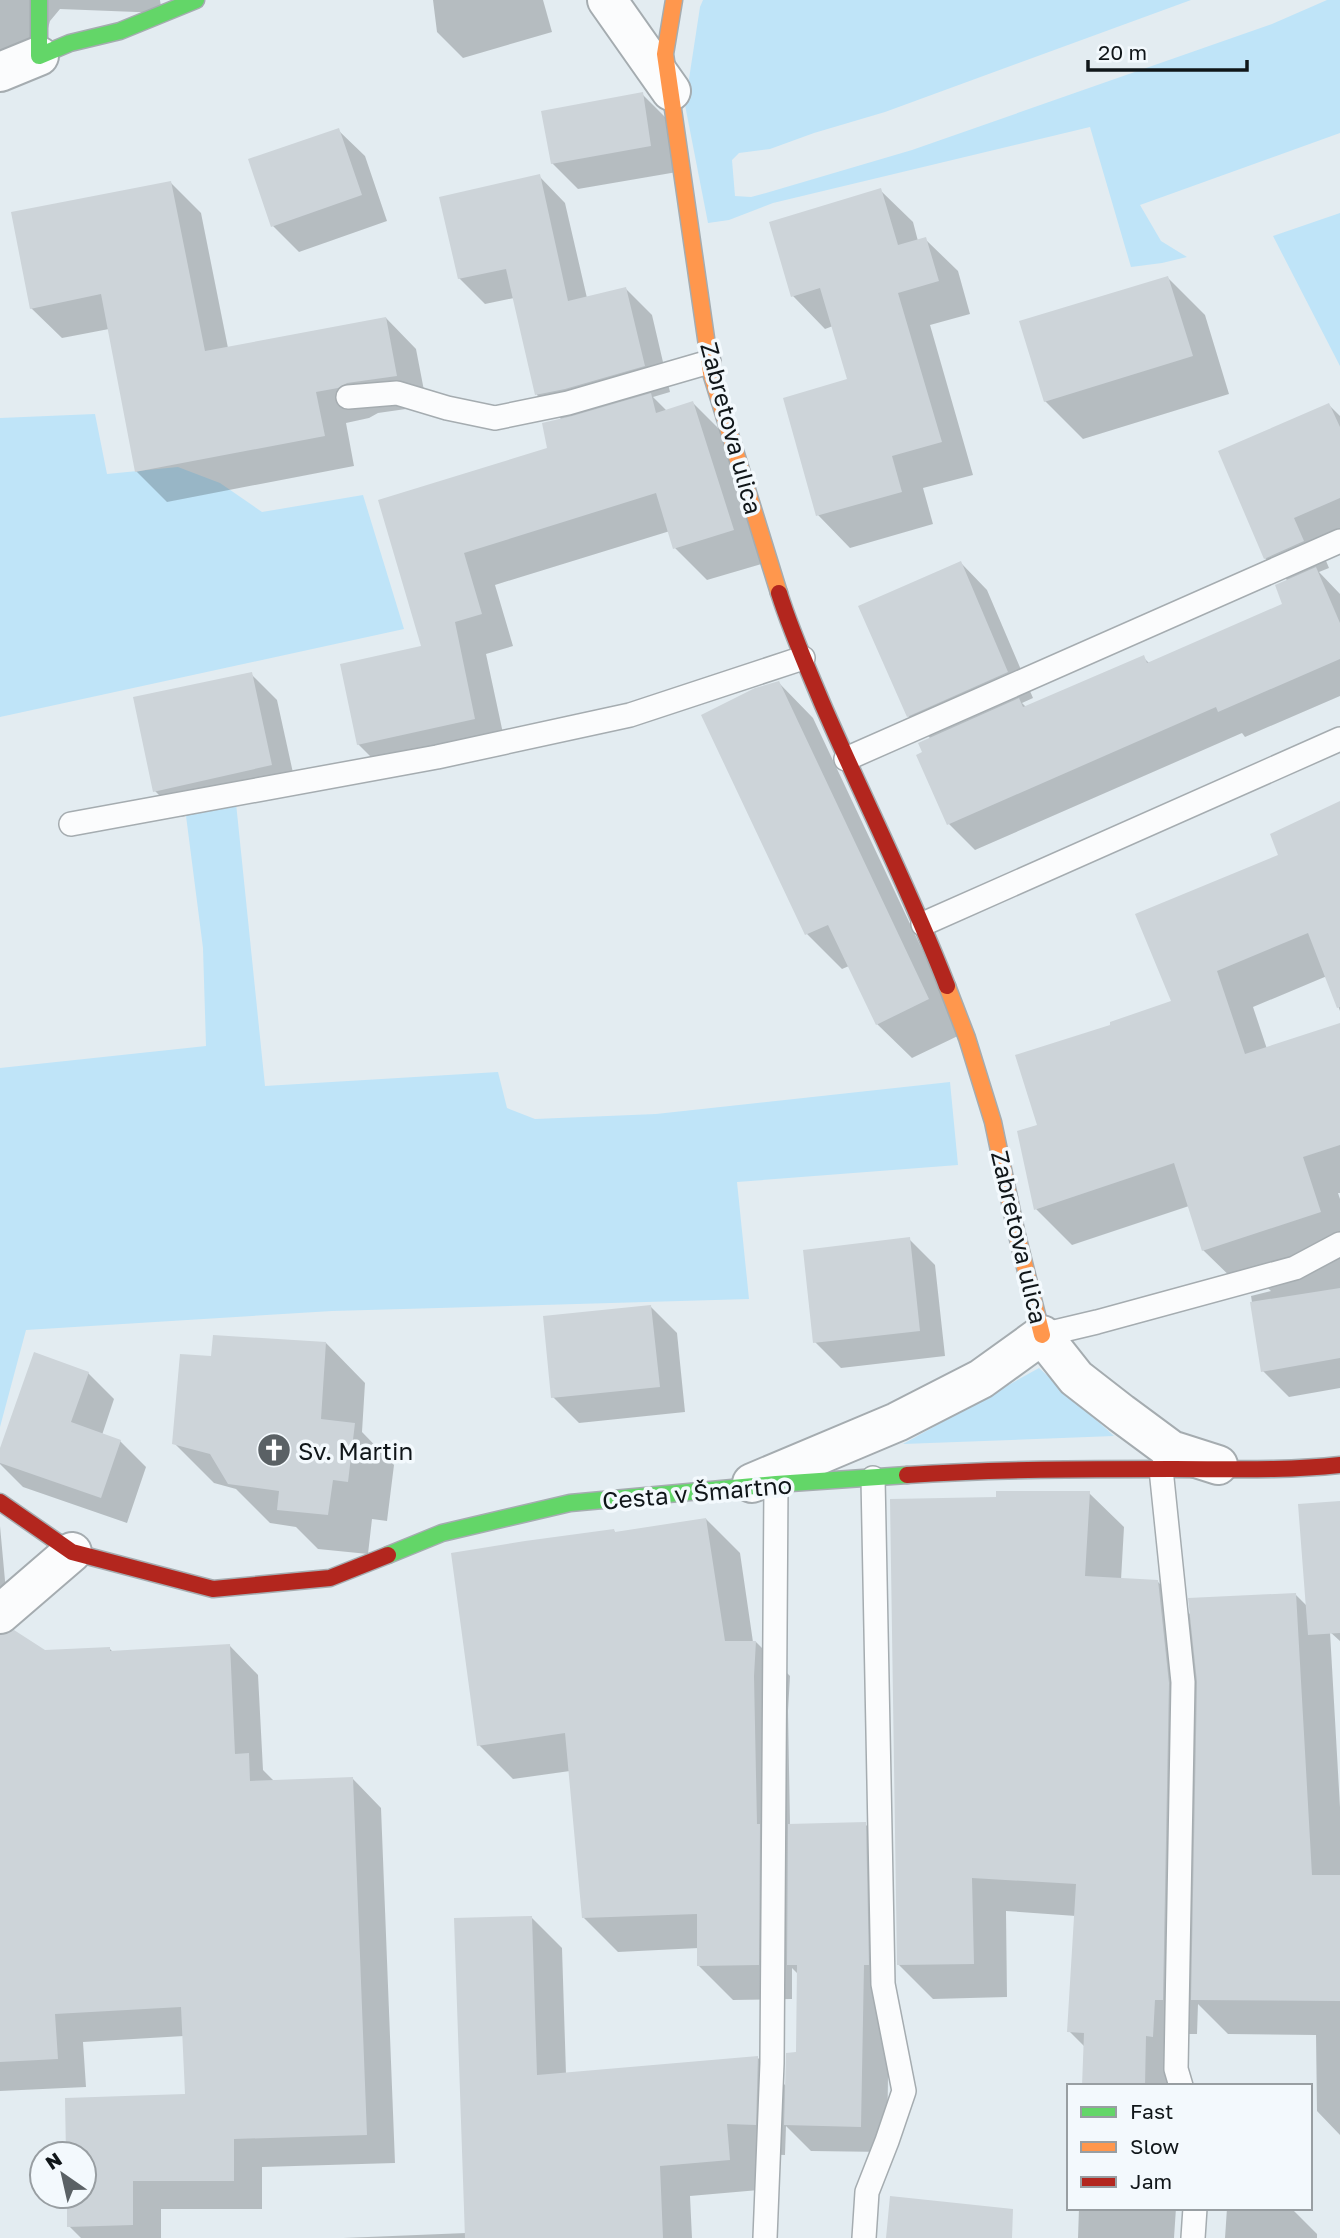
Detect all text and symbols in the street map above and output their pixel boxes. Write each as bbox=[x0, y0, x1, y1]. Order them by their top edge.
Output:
scale bar bbox=[1088, 28, 1247, 72]
text: 20 m bbox=[1098, 39, 1147, 65]
street label: Zabretova ulica bbox=[695, 339, 769, 517]
street label: Zabretova ulica bbox=[986, 1148, 1054, 1326]
church icon: Sv. Martin bbox=[255, 1431, 293, 1469]
place label: Sv. Martin bbox=[298, 1436, 413, 1465]
street label: Cesta v Šmartno bbox=[601, 1469, 793, 1515]
legend bbox=[1067, 2084, 1312, 2210]
text: Fast bbox=[1130, 2098, 1173, 2124]
text: Slow bbox=[1130, 2133, 1179, 2159]
north arrow bbox=[28, 2140, 98, 2210]
text: N bbox=[41, 2147, 66, 2174]
text: Jam bbox=[1130, 2168, 1172, 2194]

